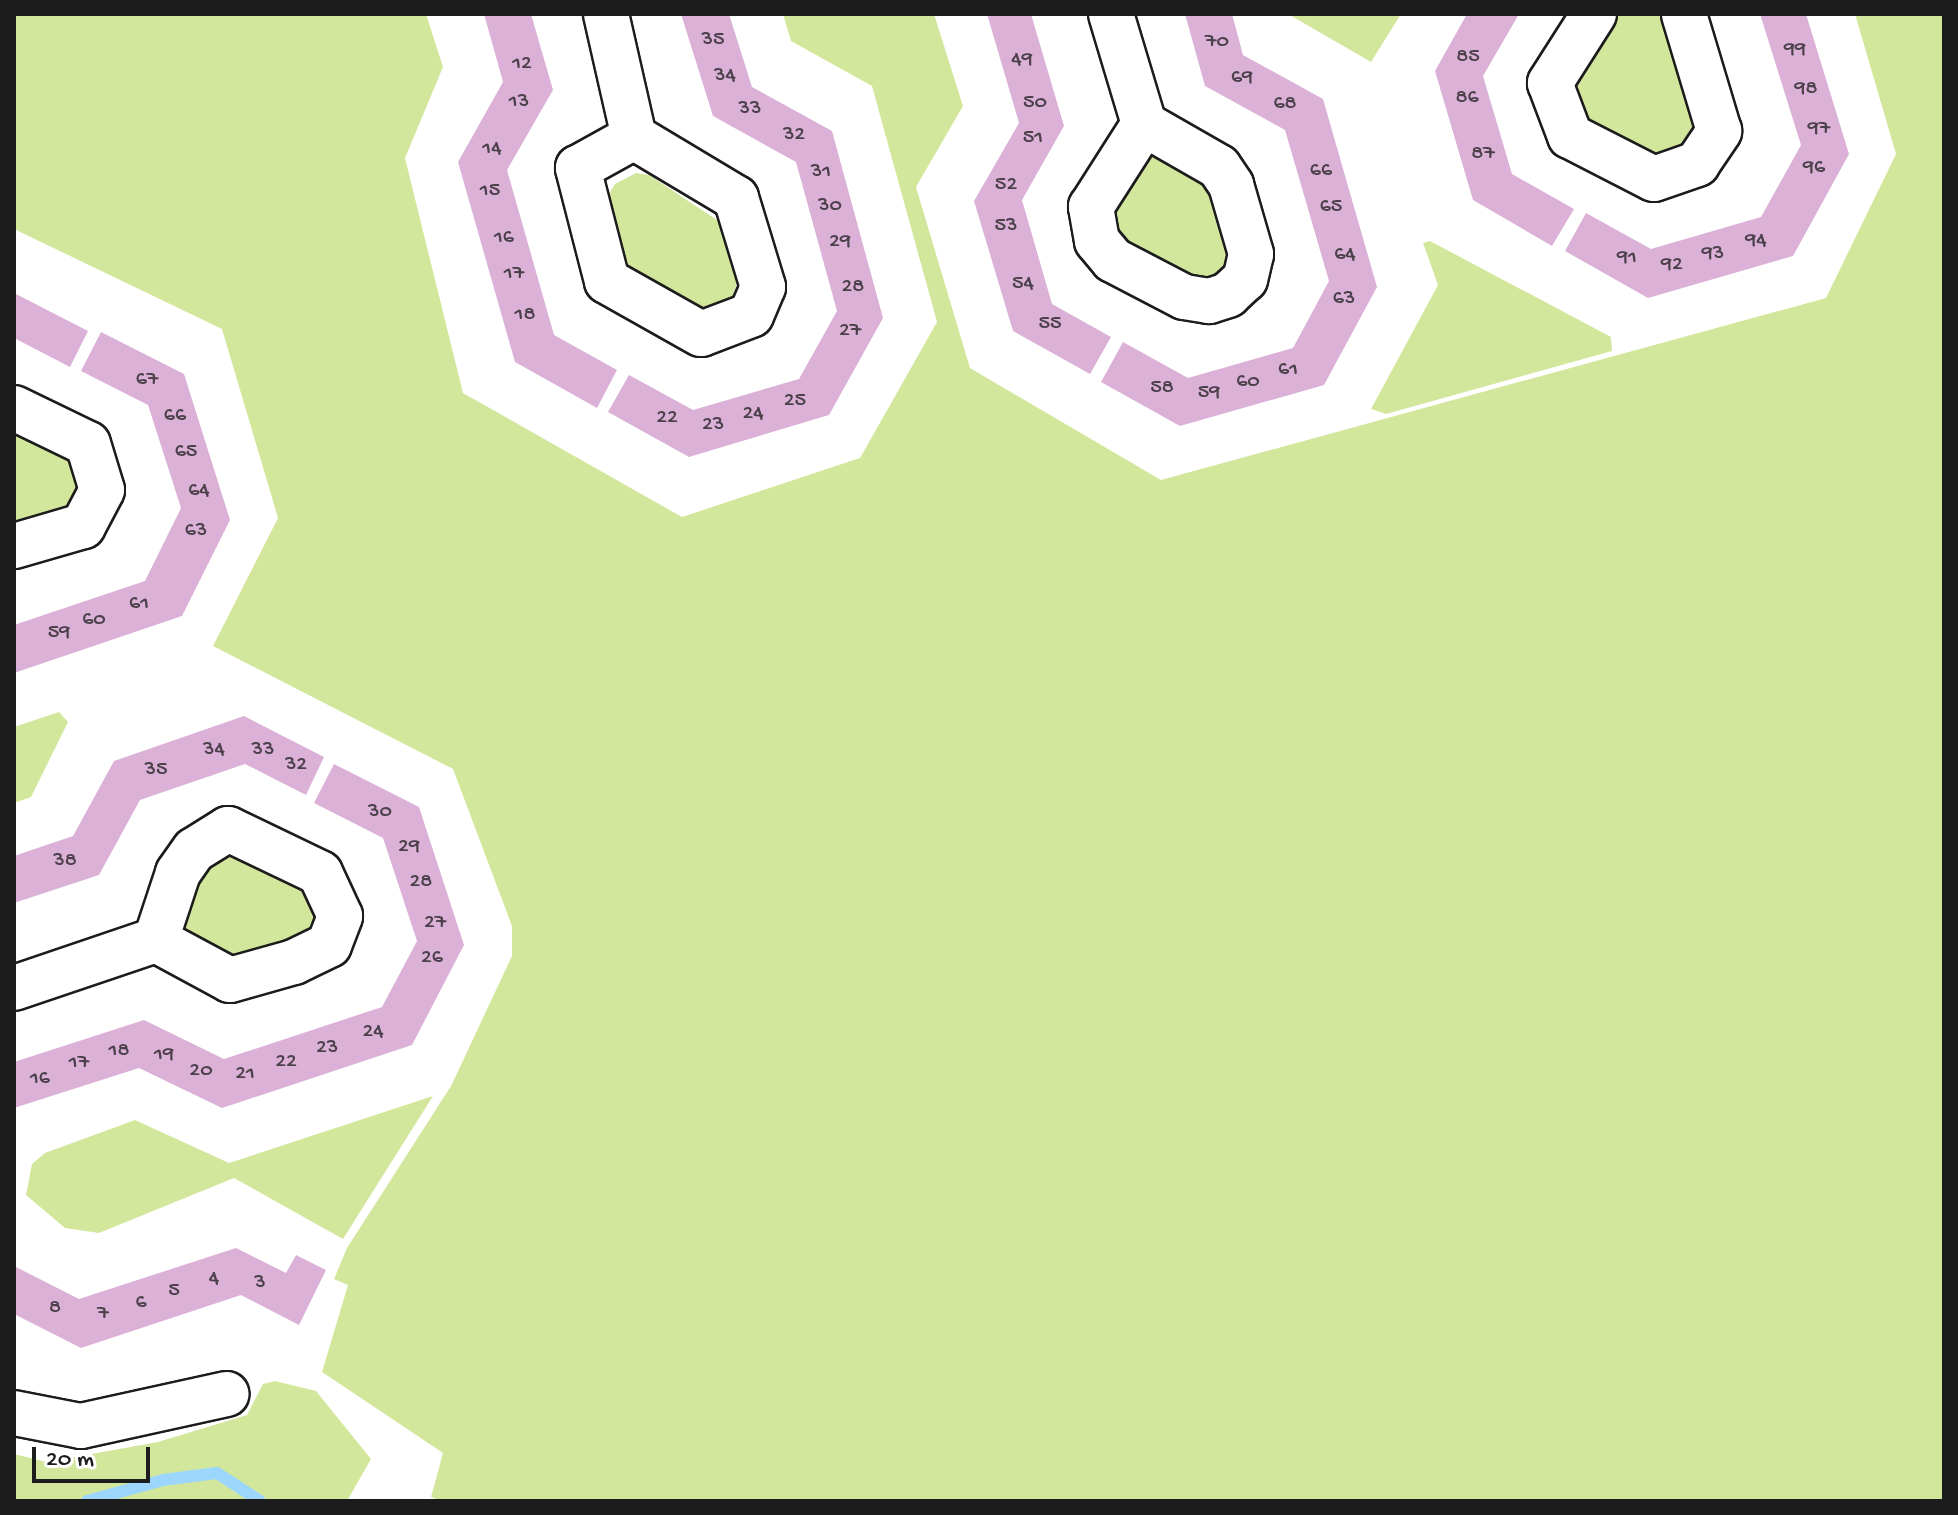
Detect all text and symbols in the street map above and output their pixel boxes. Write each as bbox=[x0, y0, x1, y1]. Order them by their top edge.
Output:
house number: 35 bbox=[702, 28, 724, 54]
house number: 70 bbox=[1205, 30, 1229, 56]
house number: 99 bbox=[1784, 38, 1806, 64]
house number: 85 bbox=[1456, 45, 1480, 71]
house number: 49 bbox=[1011, 48, 1033, 74]
house number: 12 bbox=[512, 52, 532, 78]
house number: 34 bbox=[714, 64, 736, 90]
house number: 69 bbox=[1231, 66, 1253, 92]
house number: 98 bbox=[1794, 77, 1818, 103]
house number: 86 bbox=[1455, 86, 1479, 112]
house number: 13 bbox=[509, 90, 529, 116]
house number: 50 bbox=[1023, 91, 1047, 117]
house number: 68 bbox=[1273, 92, 1297, 118]
house number: 33 bbox=[739, 97, 761, 123]
house number: 97 bbox=[1808, 117, 1830, 143]
house number: 32 bbox=[783, 123, 805, 149]
house number: 51 bbox=[1023, 126, 1043, 152]
house number: 14 bbox=[482, 137, 502, 163]
house number: 87 bbox=[1471, 142, 1495, 168]
house number: 96 bbox=[1803, 156, 1825, 182]
house number: 66 bbox=[1310, 159, 1332, 185]
house number: 31 bbox=[811, 160, 831, 186]
house number: 52 bbox=[995, 173, 1017, 199]
house number: 15 bbox=[480, 179, 500, 205]
house number: 30 bbox=[818, 194, 842, 220]
house number: 65 bbox=[1320, 195, 1342, 221]
house number: 53 bbox=[995, 214, 1017, 240]
house number: 16 bbox=[494, 226, 514, 252]
house number: 94 bbox=[1745, 229, 1767, 255]
house number: 29 bbox=[829, 230, 851, 256]
house number: 93 bbox=[1702, 242, 1724, 268]
house number: 64 bbox=[1334, 243, 1356, 269]
house number: 91 bbox=[1617, 246, 1637, 272]
house number: 92 bbox=[1661, 253, 1683, 279]
house number: 17 bbox=[504, 262, 524, 288]
house number: 54 bbox=[1012, 272, 1034, 298]
house number: 28 bbox=[842, 275, 864, 301]
house number: 63 bbox=[1333, 287, 1355, 313]
house number: 18 bbox=[515, 303, 535, 329]
house number: 55 bbox=[1038, 312, 1062, 338]
house number: 27 bbox=[839, 319, 861, 345]
house number: 61 bbox=[1278, 358, 1298, 384]
house number: 67 bbox=[136, 368, 158, 394]
house number: 60 bbox=[1236, 370, 1260, 396]
house number: 58 bbox=[1150, 376, 1174, 402]
house number: 59 bbox=[1198, 381, 1220, 407]
house number: 25 bbox=[784, 389, 806, 415]
house number: 24 bbox=[742, 402, 764, 428]
house number: 66 bbox=[164, 404, 186, 430]
house number: 22 bbox=[656, 406, 678, 432]
house number: 23 bbox=[702, 413, 724, 439]
house number: 65 bbox=[175, 440, 197, 466]
house number: 64 bbox=[188, 479, 210, 505]
house number: 63 bbox=[185, 519, 207, 545]
house number: 61 bbox=[129, 592, 149, 618]
house number: 60 bbox=[82, 608, 106, 634]
house number: 59 bbox=[48, 621, 70, 647]
house number: 34 bbox=[203, 738, 225, 764]
house number: 33 bbox=[252, 738, 274, 764]
house number: 32 bbox=[285, 753, 307, 779]
house number: 35 bbox=[145, 758, 167, 784]
house number: 30 bbox=[368, 800, 392, 826]
house number: 29 bbox=[398, 835, 420, 861]
house number: 38 bbox=[53, 849, 77, 875]
house number: 28 bbox=[410, 870, 432, 896]
house number: 27 bbox=[424, 911, 446, 937]
house number: 26 bbox=[421, 946, 443, 972]
house number: 24 bbox=[362, 1020, 384, 1046]
house number: 23 bbox=[316, 1036, 338, 1062]
house number: 18 bbox=[109, 1039, 129, 1065]
house number: 19 bbox=[154, 1043, 174, 1069]
house number: 22 bbox=[275, 1050, 297, 1076]
house number: 17 bbox=[69, 1051, 89, 1077]
house number: 20 bbox=[189, 1059, 213, 1085]
house number: 21 bbox=[235, 1062, 255, 1088]
house number: 16 bbox=[30, 1067, 50, 1093]
house number: 4 bbox=[209, 1267, 219, 1293]
house number: 3 bbox=[254, 1271, 266, 1297]
house number: 5 bbox=[168, 1279, 180, 1305]
house number: 6 bbox=[135, 1291, 147, 1317]
house number: 8 bbox=[49, 1296, 61, 1322]
house number: 7 bbox=[97, 1302, 109, 1328]
scale bar bbox=[36, 1431, 154, 1481]
text: 20 m bbox=[46, 1446, 94, 1475]

